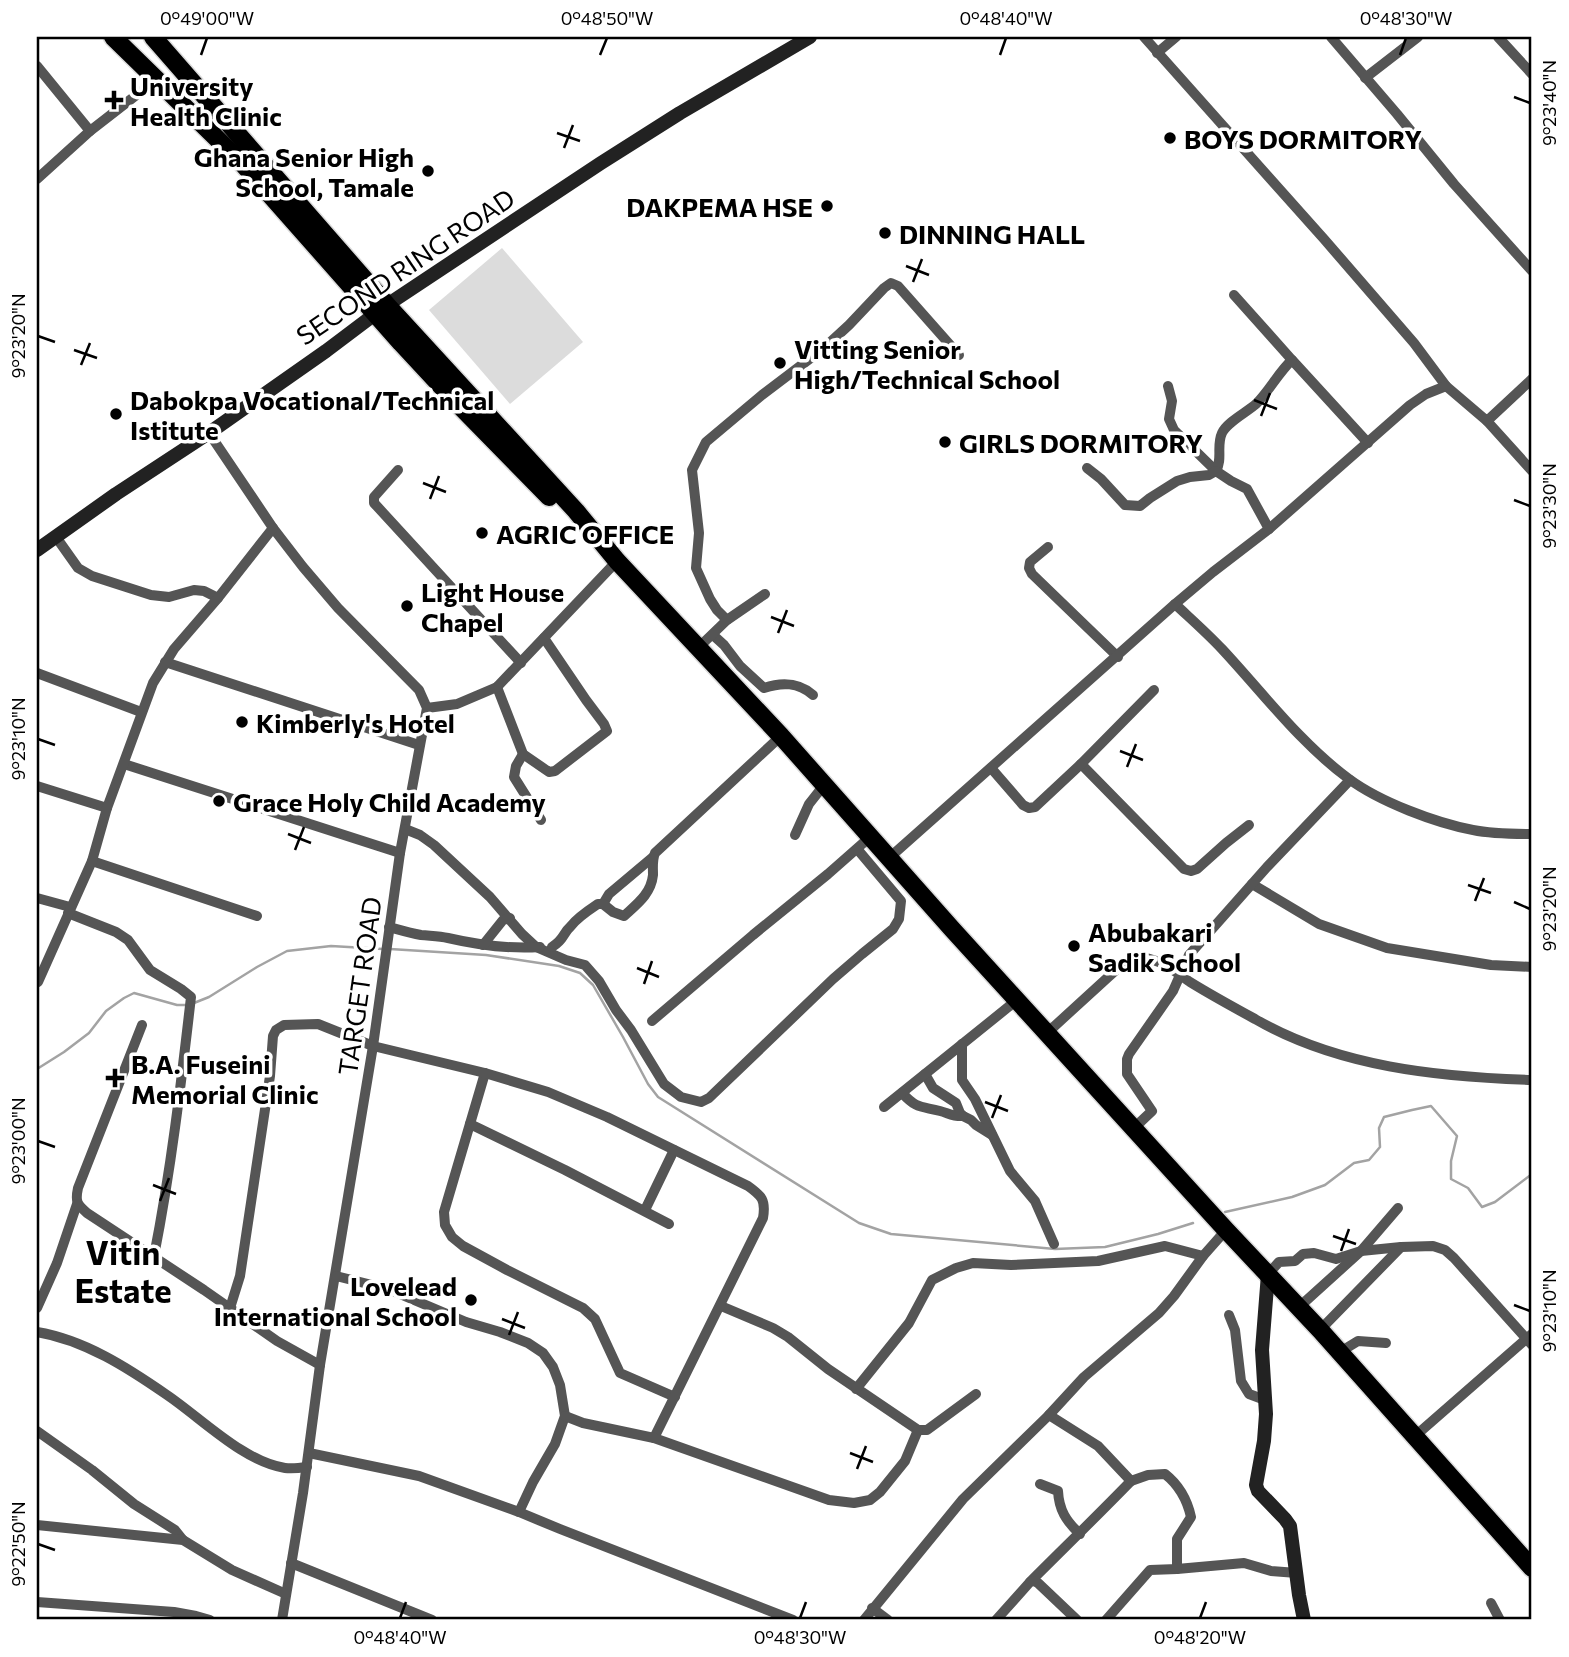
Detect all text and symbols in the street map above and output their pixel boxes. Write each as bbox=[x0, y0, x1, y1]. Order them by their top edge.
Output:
text: 0°49'00"W bbox=[160, 7, 254, 29]
text: 0°48'50"W bbox=[561, 7, 653, 29]
text: 0°48'40"W bbox=[959, 7, 1053, 29]
text: 0°48'30"W bbox=[1360, 7, 1452, 29]
text: 9°23'40"N bbox=[1538, 60, 1560, 146]
place label: University Health Clinic bbox=[130, 70, 282, 131]
marker: University Health Clinic bbox=[104, 90, 124, 110]
place label: BOYS DORMITORY bbox=[1184, 123, 1422, 154]
marker: BOYS DORMITORY bbox=[1162, 130, 1178, 146]
place label: Ghana Senior High School, Tamale bbox=[194, 141, 414, 202]
marker: Ghana Senior High School, Tamale bbox=[420, 163, 436, 179]
street label: SECOND RING ROAD bbox=[290, 181, 520, 351]
place label: DAKPEMA HSE bbox=[626, 191, 813, 222]
marker: DAKPEMA HSE bbox=[819, 198, 835, 214]
place label: DINNING HALL bbox=[899, 218, 1085, 249]
marker: DINNING HALL bbox=[877, 225, 893, 241]
text: 9°23'20"N bbox=[7, 293, 29, 379]
place label: Vitting Senior High/Technical School bbox=[794, 333, 1060, 394]
marker: Vitting Senior High/Technical School bbox=[772, 355, 788, 371]
place label: Dabokpa Vocational/Technical Istitute bbox=[130, 384, 494, 445]
marker: Dabokpa Vocational/Technical Istitute bbox=[108, 406, 124, 422]
place label: GIRLS DORMITORY bbox=[959, 427, 1203, 458]
marker: GIRLS DORMITORY bbox=[937, 434, 953, 450]
text: 9°23'30"N bbox=[1538, 463, 1560, 549]
place label: AGRIC OFFICE bbox=[496, 518, 674, 549]
marker: AGRIC OFFICE bbox=[474, 525, 490, 541]
place label: Light House Chapel bbox=[421, 576, 564, 637]
marker: Light House Chapel bbox=[399, 598, 415, 614]
text: 9°23'10"N bbox=[7, 698, 29, 780]
place label: Kimberly's Hotel bbox=[256, 707, 455, 738]
marker: Kimberly's Hotel bbox=[234, 714, 250, 730]
place label: Grace Holy Child Academy bbox=[233, 786, 546, 817]
marker: Grace Holy Child Academy bbox=[211, 793, 227, 809]
text: 9°23'20"N bbox=[1538, 866, 1560, 952]
street label: TARGET ROAD bbox=[331, 895, 387, 1077]
place label: Abubakari Sadik School bbox=[1088, 916, 1241, 977]
marker: Abubakari Sadik School bbox=[1066, 938, 1082, 954]
place label: B.A. Fuseini Memorial Clinic bbox=[131, 1048, 319, 1109]
marker: B.A. Fuseini Memorial Clinic bbox=[105, 1068, 125, 1088]
text: 9°23'00"N bbox=[7, 1098, 29, 1185]
district label: Vitin Estate bbox=[74, 1231, 172, 1310]
place label: Lovelead International School bbox=[214, 1270, 457, 1331]
text: 9°23'10"N bbox=[1538, 1270, 1560, 1352]
marker: Lovelead International School bbox=[463, 1292, 479, 1308]
text: 9°22'50"N bbox=[7, 1501, 29, 1587]
text: 0°48'40"W bbox=[353, 1626, 447, 1648]
text: 0°48'30"W bbox=[754, 1626, 846, 1648]
text: 0°48'20"W bbox=[1154, 1626, 1246, 1648]

